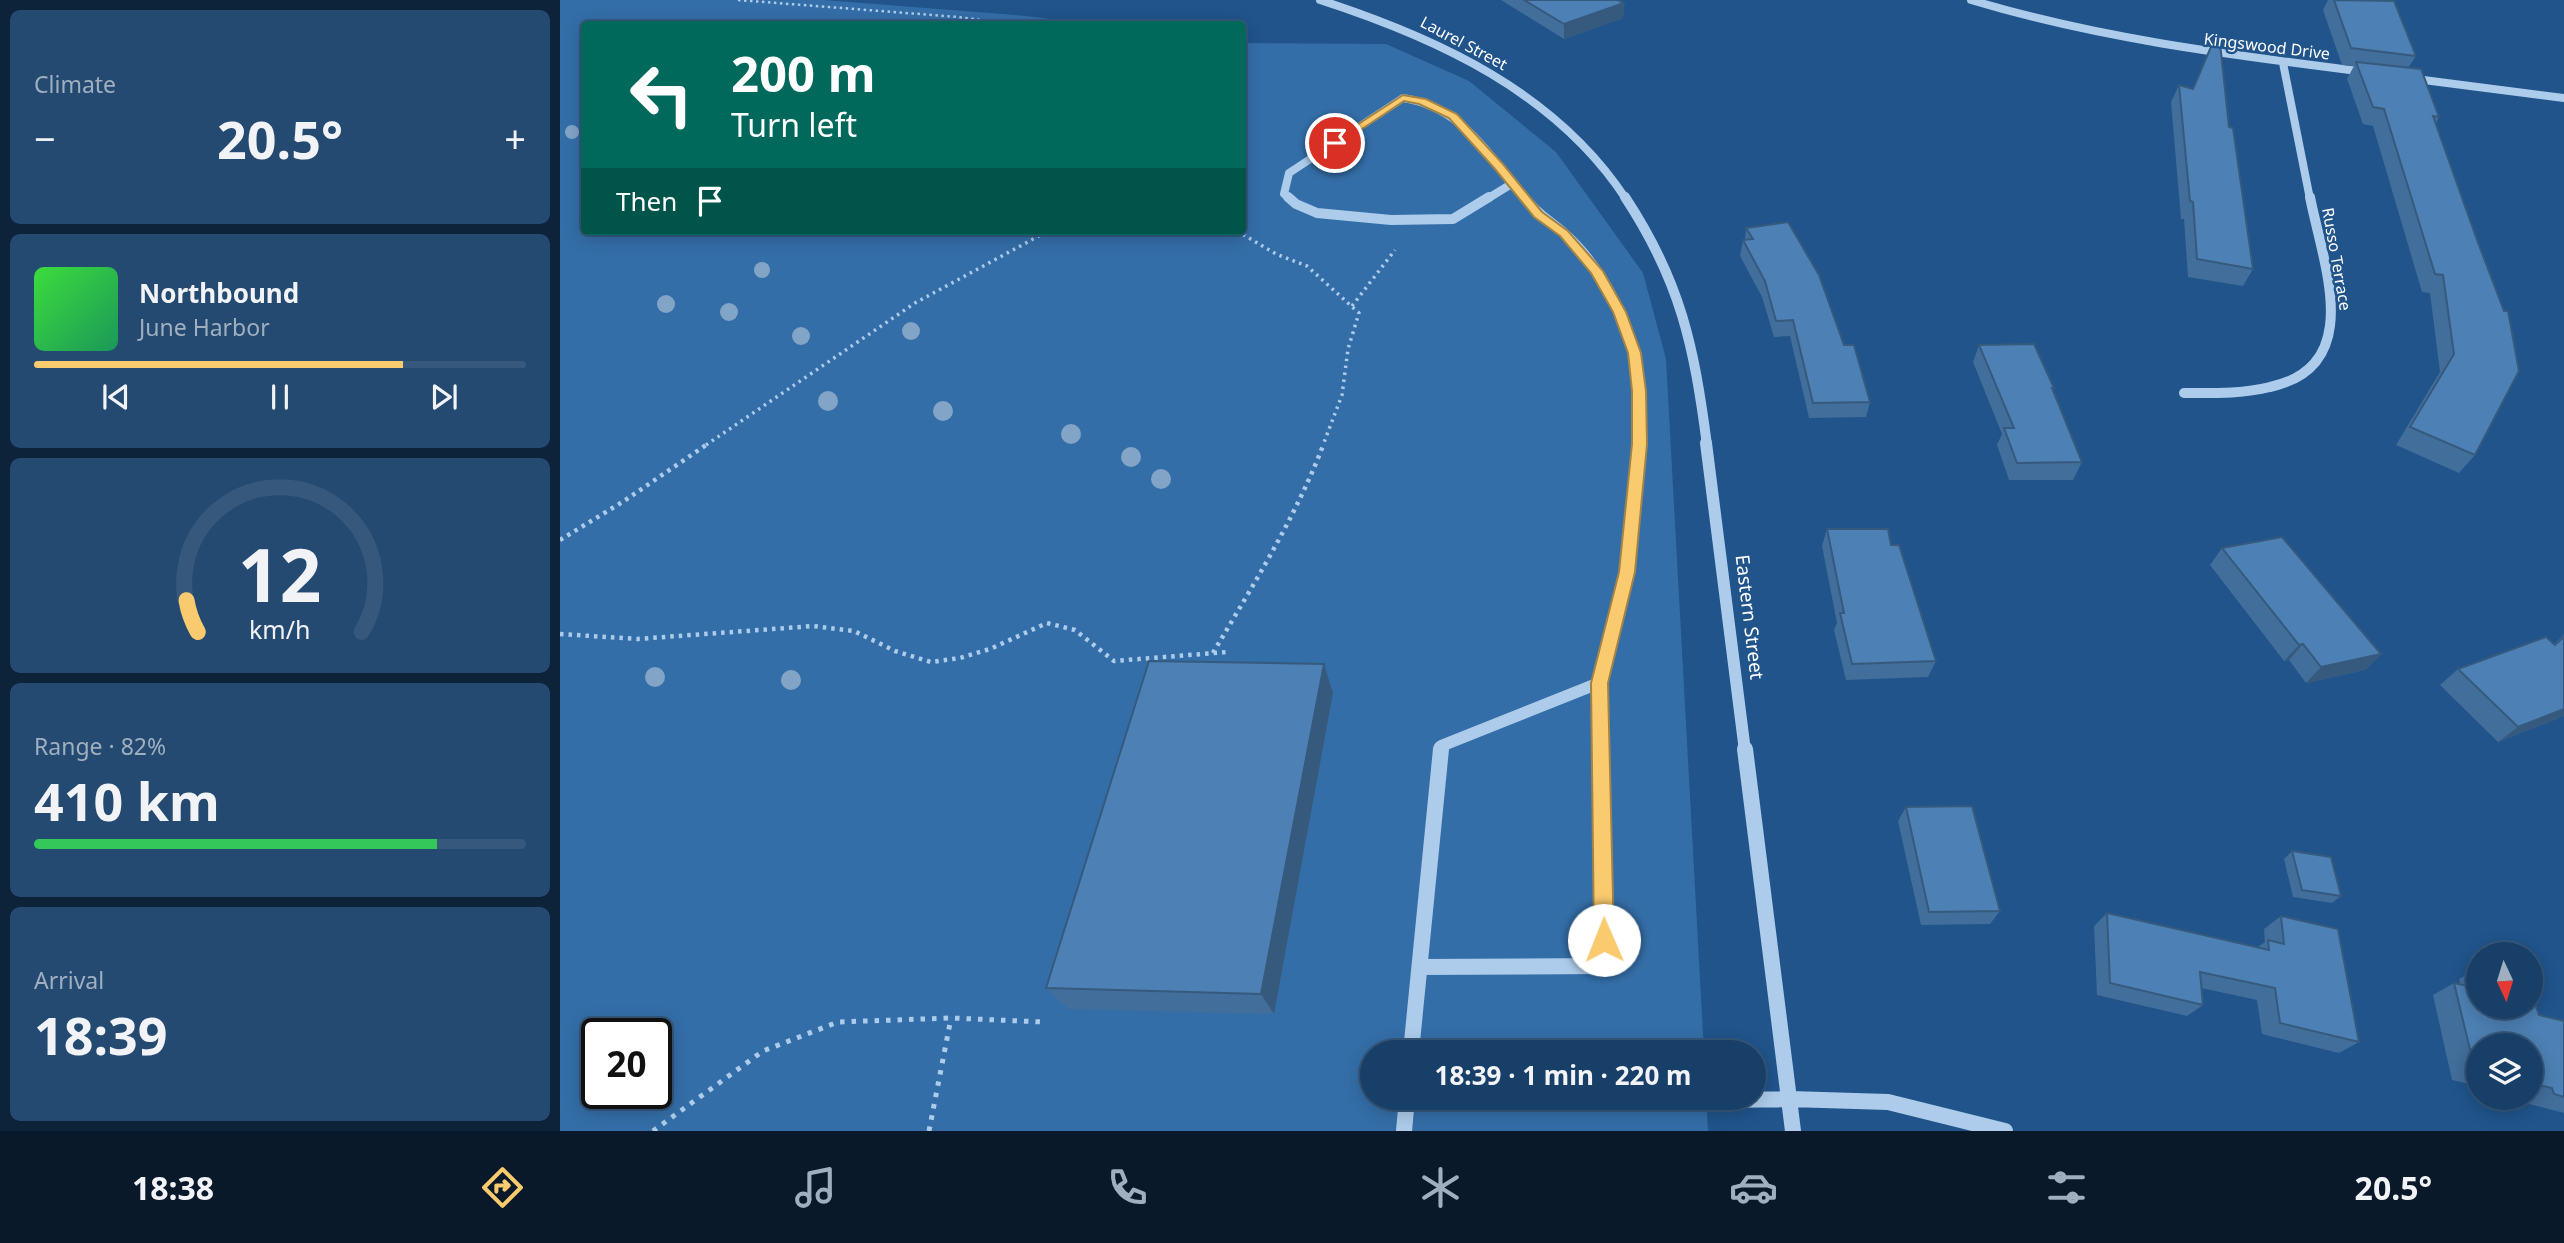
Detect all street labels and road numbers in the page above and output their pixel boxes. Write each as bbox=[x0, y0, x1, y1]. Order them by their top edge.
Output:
street label: Laurel Street bbox=[1417, 11, 1512, 75]
street label: Kingswood Drive bbox=[2203, 27, 2331, 65]
street label: Russo Terrace bbox=[2317, 206, 2357, 312]
street label: Eastern Street bbox=[1729, 553, 1771, 681]

